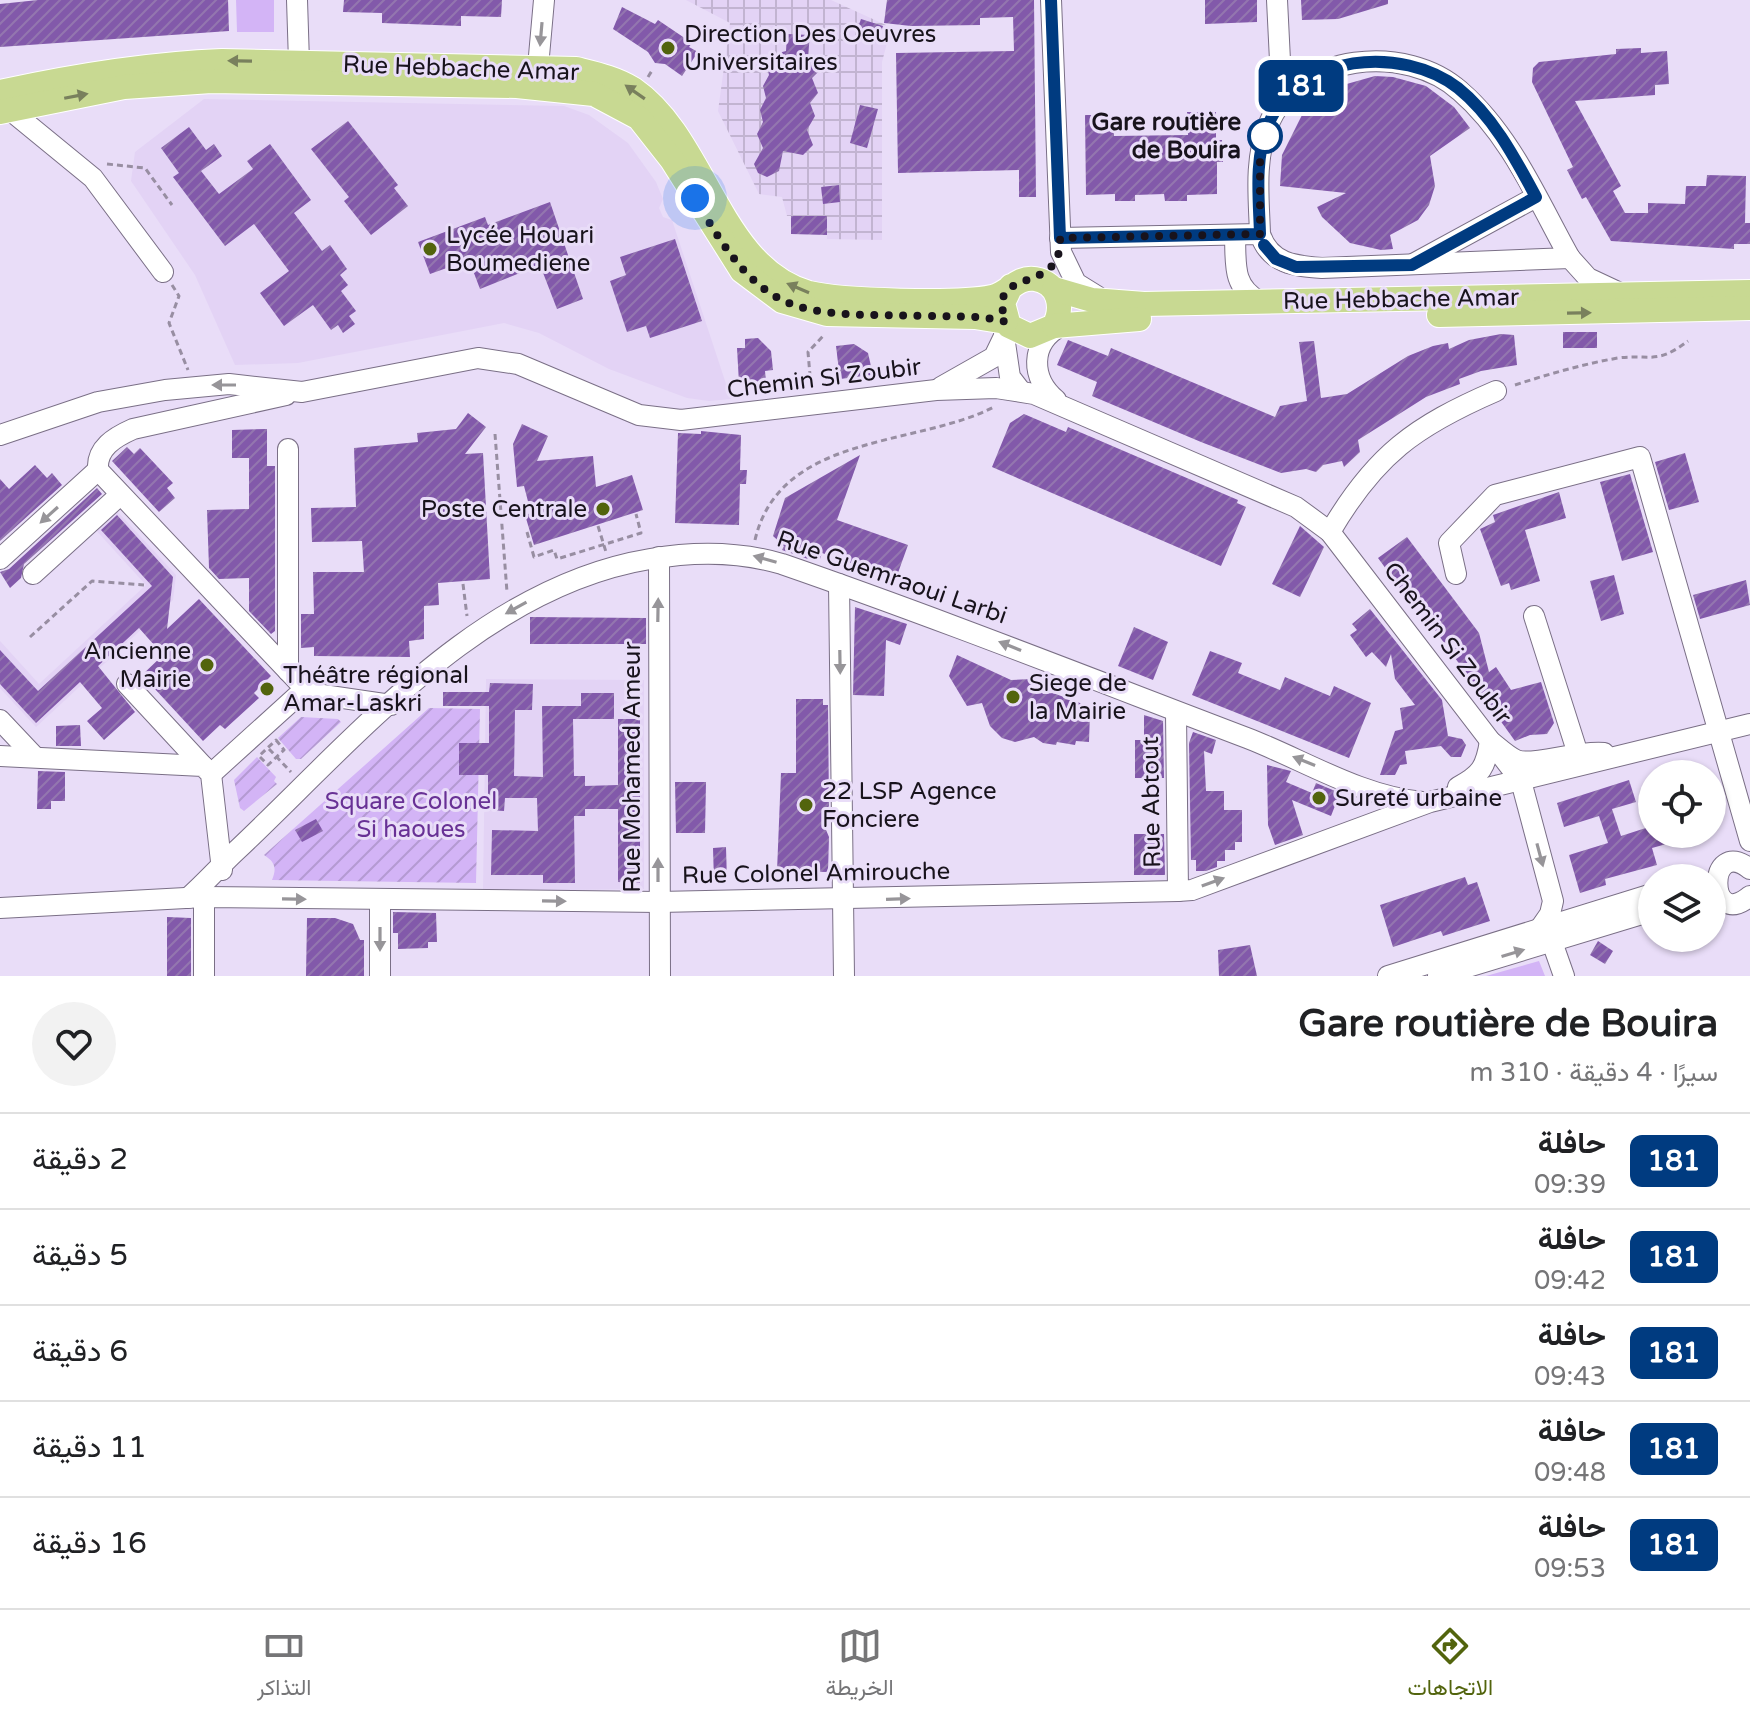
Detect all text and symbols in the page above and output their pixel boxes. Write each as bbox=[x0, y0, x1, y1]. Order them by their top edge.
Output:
place label: Direction Des Oeuvres Universitaires bbox=[684, 20, 936, 77]
one-way arrow bbox=[534, 22, 547, 47]
marker: Direction Des Oeuvres Universitaires bbox=[659, 39, 677, 57]
street label: Rue Hebbache Amar bbox=[342, 50, 580, 87]
one-way arrow bbox=[227, 55, 252, 68]
line badge: 181 bbox=[1255, 60, 1347, 112]
text: 181 bbox=[1275, 69, 1327, 103]
one-way arrow bbox=[624, 85, 645, 100]
one-way arrow bbox=[64, 89, 89, 101]
place label: Gare routière de Bouira bbox=[1092, 108, 1241, 165]
marker: Gare routière de Bouira bbox=[1248, 119, 1282, 153]
your location bbox=[675, 178, 715, 218]
place label: Lycée Houari Boumediene bbox=[446, 221, 594, 278]
marker: Lycée Houari Boumediene bbox=[421, 240, 439, 258]
one-way arrow bbox=[787, 281, 810, 294]
street label: Rue Hebbache Amar bbox=[1283, 283, 1520, 316]
one-way arrow bbox=[1567, 307, 1592, 319]
street label: Chemin Si Zoubir bbox=[725, 352, 924, 405]
one-way arrow bbox=[211, 379, 236, 391]
place label: Poste Centrale bbox=[421, 495, 587, 524]
marker: Poste Centrale bbox=[594, 500, 612, 518]
one-way arrow bbox=[39, 505, 58, 523]
street label: Rue Guemraoui Larbi bbox=[773, 524, 1011, 631]
one-way arrow bbox=[752, 552, 776, 565]
street label: Chemin Si Zoubir bbox=[1377, 557, 1518, 731]
one-way arrow bbox=[652, 597, 664, 622]
one-way arrow bbox=[504, 601, 527, 615]
place label: Ancienne Mairie bbox=[83, 637, 191, 694]
one-way arrow bbox=[998, 639, 1022, 652]
street label: Rue Mohamed Ameur bbox=[618, 641, 647, 893]
one-way arrow bbox=[834, 650, 846, 675]
marker: Ancienne Mairie bbox=[198, 656, 216, 674]
place label: Théâtre régional Amar-Laskri bbox=[283, 661, 469, 718]
place label: Siege de la Mairie bbox=[1029, 669, 1127, 726]
marker: Théâtre régional Amar-Laskri bbox=[258, 680, 276, 698]
marker: Siege de la Mairie bbox=[1004, 688, 1022, 706]
street label: Rue Abtout bbox=[1136, 736, 1167, 868]
one-way arrow bbox=[1292, 755, 1316, 768]
map controls bbox=[1638, 760, 1726, 952]
button: locate bbox=[1638, 760, 1726, 848]
place label: 22 LSP Agence Fonciere bbox=[822, 777, 997, 834]
place label: Sureté urbaine bbox=[1335, 784, 1502, 813]
park label: Square Colonel Si haoues bbox=[325, 787, 497, 844]
marker: Sureté urbaine bbox=[1310, 789, 1328, 807]
marker: 22 LSP Agence Fonciere bbox=[797, 796, 815, 814]
one-way arrow bbox=[1534, 844, 1547, 868]
one-way arrow bbox=[652, 857, 665, 882]
street label: Rue Colonel Amirouche bbox=[682, 857, 950, 890]
button: layers bbox=[1638, 864, 1726, 952]
one-way arrow bbox=[1201, 876, 1225, 888]
one-way arrow bbox=[886, 892, 911, 905]
one-way arrow bbox=[282, 893, 307, 905]
one-way arrow bbox=[542, 895, 567, 907]
one-way arrow bbox=[374, 927, 386, 952]
one-way arrow bbox=[1501, 946, 1525, 959]
text: Gare routière de Bouira bbox=[1298, 1001, 1718, 1047]
button: heart bbox=[32, 1002, 116, 1086]
text: سيرًا · 4 دقيقة · 310 m bbox=[1469, 1057, 1718, 1088]
text: حافلة bbox=[1538, 1125, 1606, 1162]
text: 2 دقيقة bbox=[32, 1141, 128, 1178]
text: 181 bbox=[1648, 1144, 1700, 1178]
text: 09:39 bbox=[1534, 1169, 1606, 1200]
text: حافلة bbox=[1538, 1221, 1606, 1258]
text: 5 دقيقة bbox=[32, 1237, 128, 1274]
text: 181 bbox=[1648, 1240, 1700, 1274]
text: 09:42 bbox=[1534, 1265, 1606, 1296]
text: حافلة bbox=[1538, 1317, 1606, 1354]
text: 6 دقيقة bbox=[32, 1333, 128, 1370]
text: 181 bbox=[1648, 1336, 1700, 1370]
text: 09:43 bbox=[1534, 1361, 1606, 1392]
text: حافلة bbox=[1538, 1413, 1606, 1450]
text: 11 دقيقة bbox=[32, 1429, 147, 1466]
text: 181 bbox=[1648, 1432, 1700, 1466]
text: 09:48 bbox=[1534, 1457, 1606, 1488]
text: حافلة bbox=[1538, 1509, 1606, 1546]
text: 16 دقيقة bbox=[32, 1525, 147, 1562]
text: 181 bbox=[1648, 1528, 1700, 1562]
text: 09:53 bbox=[1534, 1553, 1606, 1584]
tab: التذاكر bbox=[257, 1624, 311, 1707]
tab: الخريطة bbox=[826, 1624, 894, 1707]
tab: الاتجاهات bbox=[1408, 1624, 1493, 1707]

